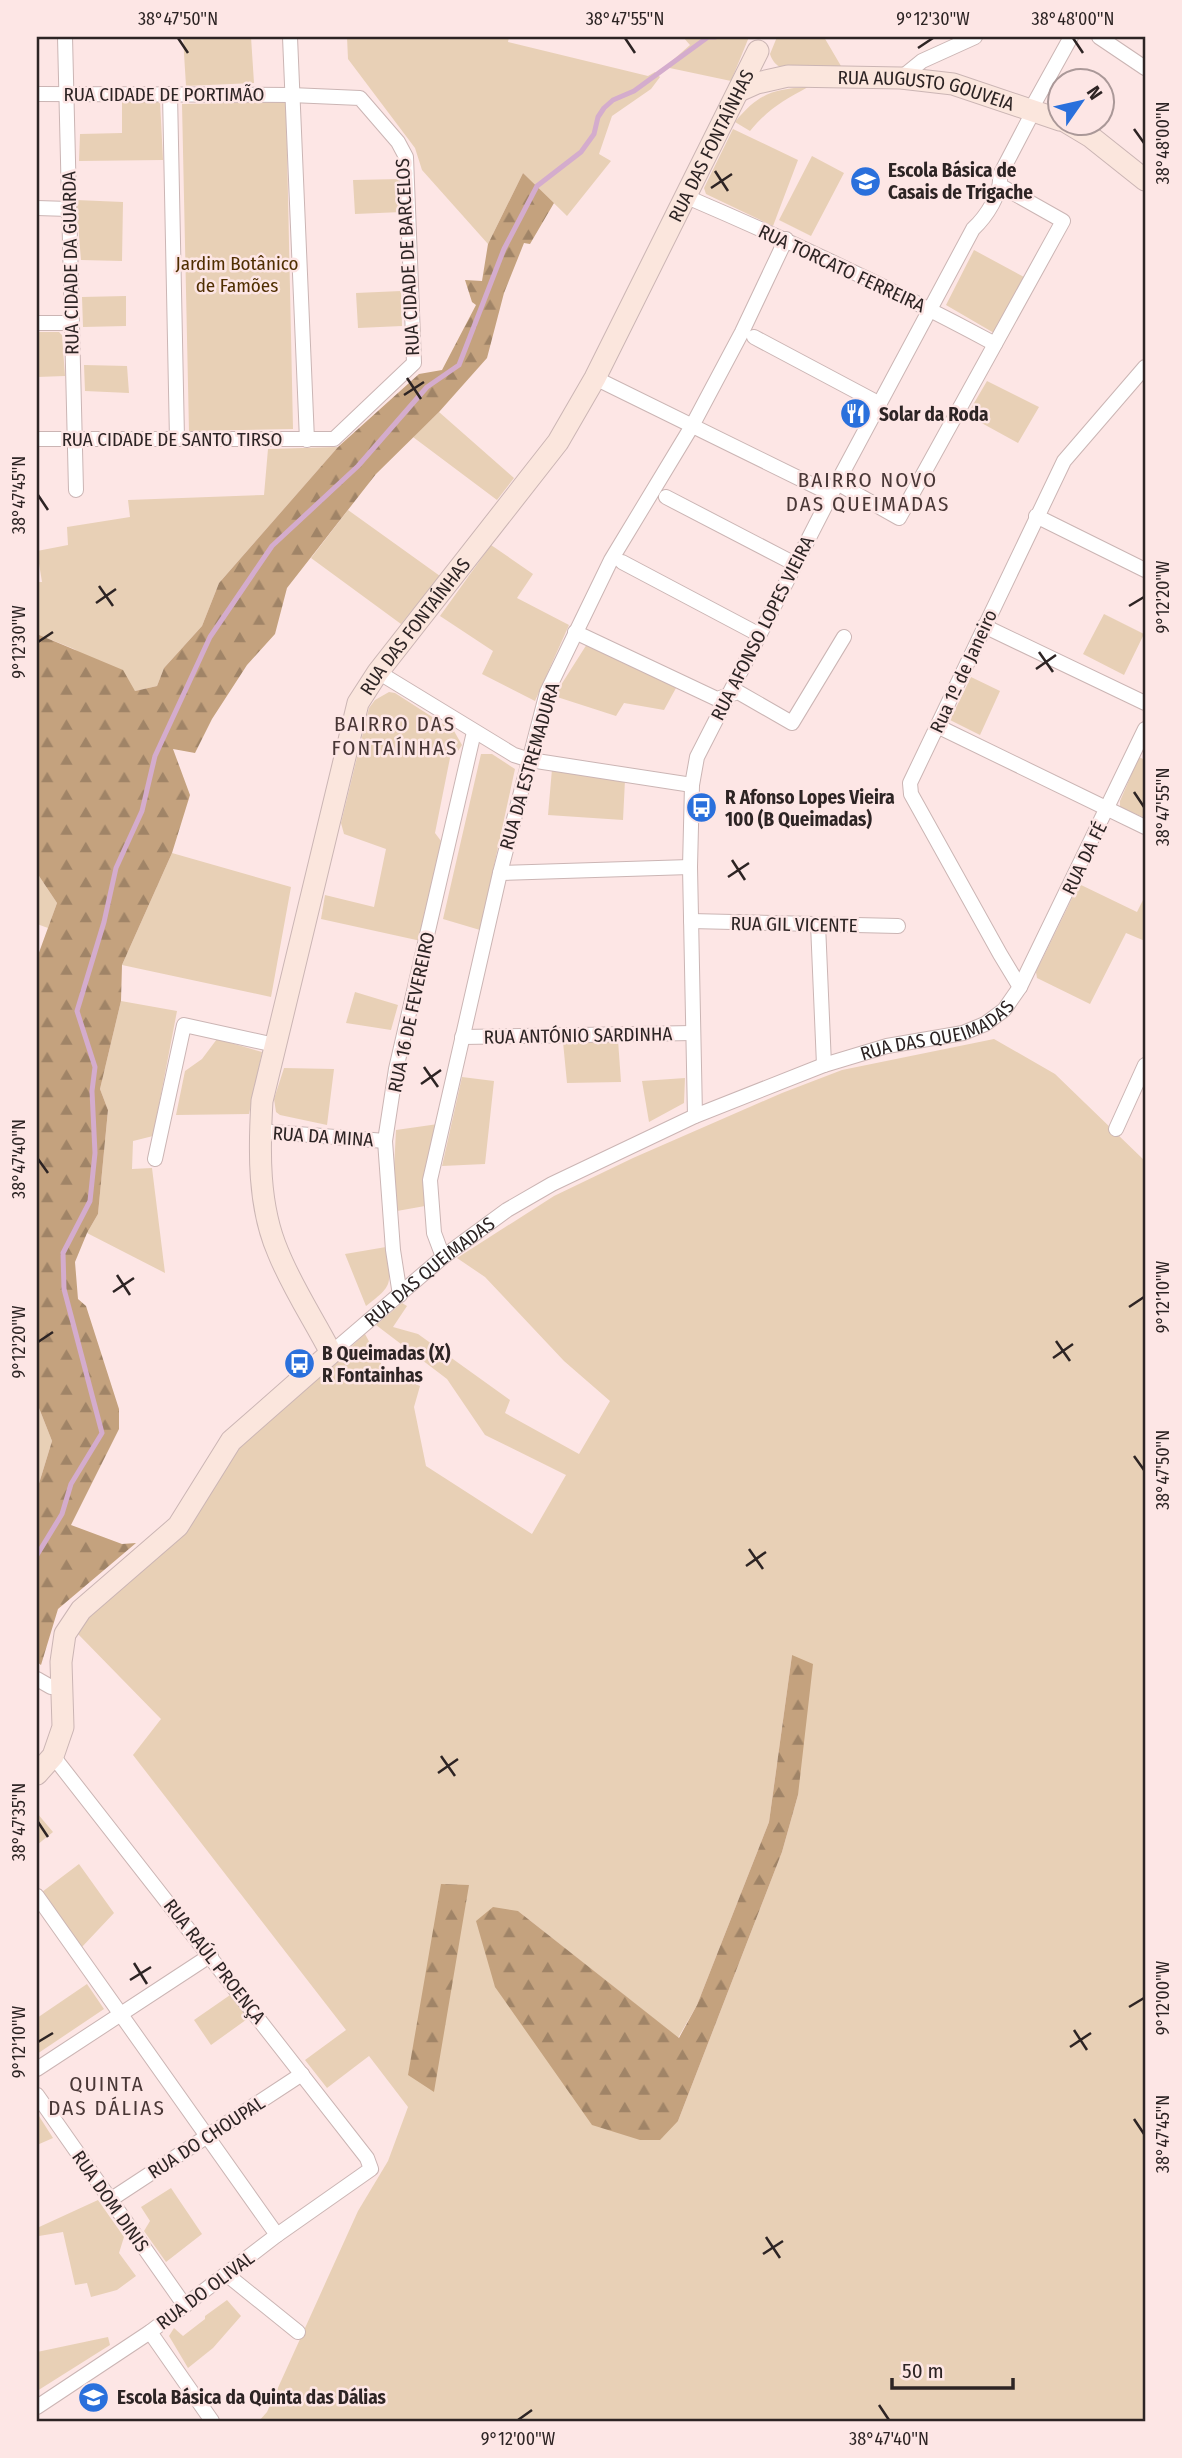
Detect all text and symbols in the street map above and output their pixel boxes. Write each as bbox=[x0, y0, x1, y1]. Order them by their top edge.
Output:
text: 38°47'50"N bbox=[138, 8, 218, 30]
text: 38°47'55"N bbox=[586, 8, 664, 30]
text: 9°12'30"W bbox=[896, 8, 970, 30]
text: 38°48'00"N bbox=[1032, 8, 1114, 30]
street label: RUA DAS FONTAÍNHAS bbox=[664, 66, 759, 226]
street label: RUA AUGUSTO GOUVEIA bbox=[837, 66, 1017, 116]
north arrow bbox=[1046, 66, 1116, 136]
text: N bbox=[1082, 82, 1107, 104]
street label: RUA CIDADE DE PORTIMÃO bbox=[64, 83, 264, 106]
text: 38°48'00"N bbox=[1152, 102, 1174, 184]
street label: RUA CIDADE DE BARCELOS bbox=[391, 158, 424, 356]
place label: Escola Básica de Casais de Trigache bbox=[888, 159, 1033, 204]
school or university icon: Escola Básica de Casais de Trigache bbox=[848, 164, 882, 198]
street label: RUA CIDADE DA GUARDA bbox=[57, 171, 84, 355]
street label: RUA TORCATO FERREIRA bbox=[755, 220, 929, 317]
park label: Jardim Botânico de Famões bbox=[176, 252, 299, 297]
restaurant icon: Solar da Roda bbox=[839, 397, 873, 431]
place label: Solar da Roda bbox=[879, 403, 989, 426]
street label: RUA CIDADE DE SANTO TIRSO bbox=[62, 428, 282, 451]
text: 38°47'45"N bbox=[8, 456, 30, 534]
district label: BAIRRO NOVO DAS QUEIMADAS bbox=[786, 467, 950, 517]
street label: RUA AFONSO LOPES VIEIRA bbox=[706, 532, 819, 724]
street label: RUA DAS FONTAÍNHAS bbox=[355, 553, 475, 699]
text: 9°12'20"W bbox=[1152, 560, 1174, 634]
text: 9°12'30"W bbox=[8, 605, 30, 679]
street label: Rua 1º de Janeiro bbox=[925, 606, 1002, 737]
street label: RUA DA ESTREMADURA bbox=[495, 680, 564, 852]
district label: BAIRRO DAS FONTAÍNHAS bbox=[332, 711, 458, 761]
text: 38°47'55"N bbox=[1152, 768, 1174, 846]
place label: R Afonso Lopes Vieira 100 (B Queimadas) bbox=[725, 786, 895, 831]
bus stop icon: R Afonso Lopes Vieira 100 (B Queimadas) bbox=[685, 791, 719, 825]
street label: RUA DA FÉ bbox=[1057, 818, 1112, 898]
street label: RUA GIL VICENTE bbox=[730, 912, 858, 937]
street label: RUA 16 DE FEVEREIRO bbox=[383, 930, 440, 1094]
street label: RUA DAS QUEIMADAS bbox=[858, 996, 1019, 1065]
street label: RUA ANTÓNIO SARDINHA bbox=[483, 1022, 673, 1049]
text: 38°47'40"N bbox=[8, 1119, 30, 1199]
street label: RUA DA MINA bbox=[272, 1122, 374, 1151]
street label: RUA DAS QUEIMADAS bbox=[360, 1212, 499, 1331]
text: 9°12'10"W bbox=[1152, 1260, 1174, 1333]
text: 9°12'20"W bbox=[8, 1305, 30, 1379]
place label: B Queimadas (X) R Fontainhas bbox=[322, 1342, 451, 1387]
bus stop icon: B Queimadas (X) R Fontainhas bbox=[282, 1347, 316, 1381]
text: 38°47'50"N bbox=[1152, 1430, 1174, 1510]
text: 38°47'35"N bbox=[8, 1783, 30, 1861]
street label: RUA RAÚL PROENÇA bbox=[159, 1894, 270, 2028]
text: 9°12'00"W bbox=[1152, 1960, 1174, 2035]
text: 9°12'10"W bbox=[8, 2005, 30, 2078]
district label: QUINTA DAS DÁLIAS bbox=[48, 2071, 166, 2121]
street label: RUA DO CHOUPAL bbox=[144, 2091, 269, 2184]
text: 38°47'45"N bbox=[1152, 2095, 1174, 2173]
street label: RUA DOM DINIS bbox=[67, 2146, 154, 2256]
street label: RUA DO OLIVAL bbox=[152, 2246, 259, 2335]
scale bar bbox=[892, 2346, 1012, 2390]
text: 50 m bbox=[902, 2358, 944, 2384]
school or university icon: Escola Básica da Quinta das Dálias bbox=[77, 2380, 111, 2414]
place label: Escola Básica da Quinta das Dálias bbox=[117, 2386, 387, 2409]
text: 9°12'00"W bbox=[481, 2428, 556, 2450]
text: 38°47'40"N bbox=[849, 2428, 929, 2450]

